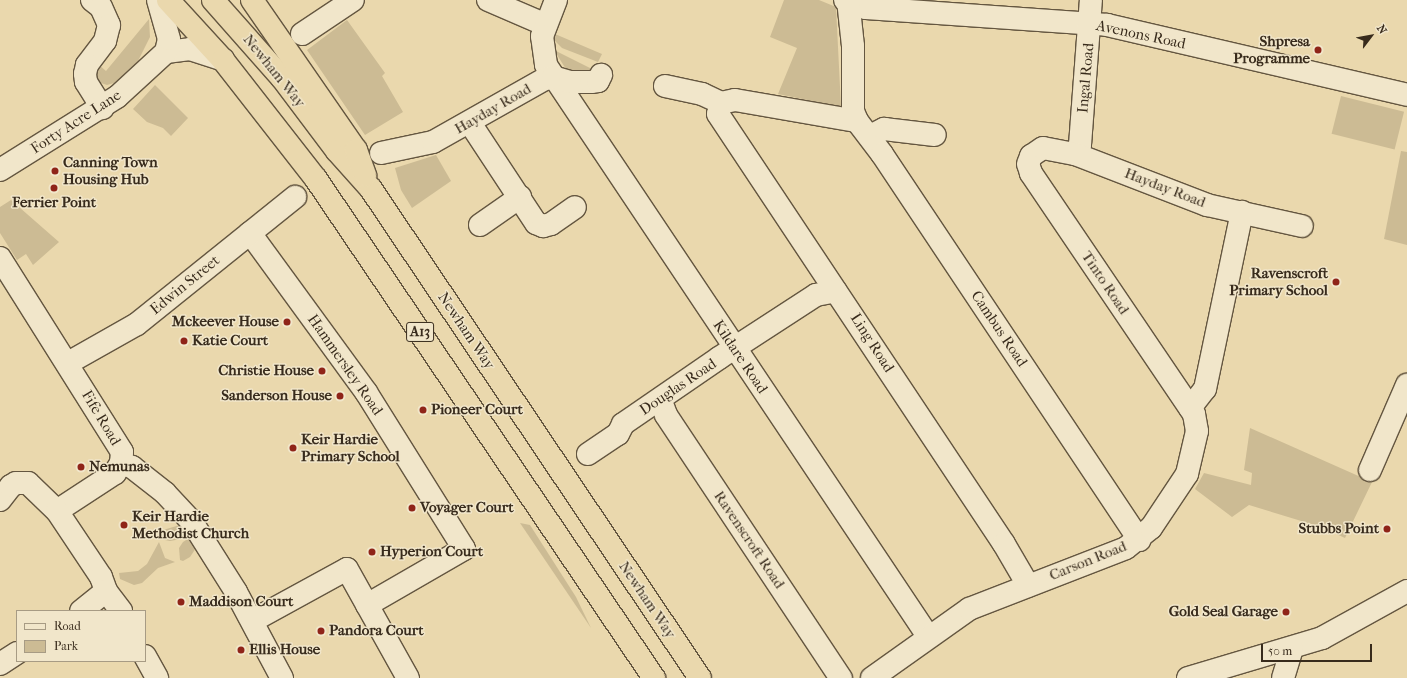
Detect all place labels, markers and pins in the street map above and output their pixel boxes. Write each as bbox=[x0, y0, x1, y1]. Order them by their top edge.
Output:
place label: Shpresa Programme bbox=[1233, 32, 1310, 67]
marker: Shpresa Programme bbox=[1313, 45, 1323, 55]
place label: Canning Town Housing Hub bbox=[63, 153, 158, 188]
marker: Canning Town Housing Hub bbox=[50, 166, 60, 176]
marker: Ferrier Point bbox=[49, 183, 59, 193]
place label: Ferrier Point bbox=[12, 194, 96, 212]
place label: Ravenscroft Primary School bbox=[1229, 264, 1328, 299]
marker: Ravenscroft Primary School bbox=[1331, 277, 1341, 287]
place label: Mckeever House bbox=[172, 313, 279, 331]
marker: Mckeever House bbox=[282, 317, 292, 327]
place label: Katie Court bbox=[192, 332, 268, 350]
marker: Katie Court bbox=[179, 336, 189, 346]
place label: Christie House bbox=[218, 362, 314, 380]
marker: Christie House bbox=[317, 366, 327, 376]
place label: Sanderson House bbox=[221, 387, 332, 405]
marker: Sanderson House bbox=[335, 391, 345, 401]
place label: Pioneer Court bbox=[431, 401, 523, 419]
marker: Pioneer Court bbox=[418, 405, 428, 415]
place label: Keir Hardie Primary School bbox=[301, 430, 400, 465]
marker: Keir Hardie Primary School bbox=[288, 443, 298, 453]
place label: Nemunas bbox=[89, 458, 150, 476]
marker: Nemunas bbox=[76, 462, 86, 472]
place label: Voyager Court bbox=[420, 499, 514, 517]
marker: Voyager Court bbox=[407, 503, 417, 513]
place label: Keir Hardie Methodist Church bbox=[132, 507, 249, 542]
marker: Keir Hardie Methodist Church bbox=[119, 520, 129, 530]
place label: Stubbs Point bbox=[1298, 520, 1379, 538]
marker: Stubbs Point bbox=[1382, 524, 1392, 534]
place label: Hyperion Court bbox=[380, 543, 483, 561]
marker: Hyperion Court bbox=[367, 547, 377, 557]
place label: Maddison Court bbox=[189, 593, 293, 611]
marker: Maddison Court bbox=[176, 597, 186, 607]
place label: Gold Seal Garage bbox=[1169, 603, 1278, 621]
marker: Gold Seal Garage bbox=[1281, 607, 1291, 617]
place label: Pandora Court bbox=[329, 622, 424, 640]
marker: Pandora Court bbox=[316, 626, 326, 636]
place label: Ellis House bbox=[249, 641, 320, 659]
marker: Ellis House bbox=[236, 645, 246, 655]

